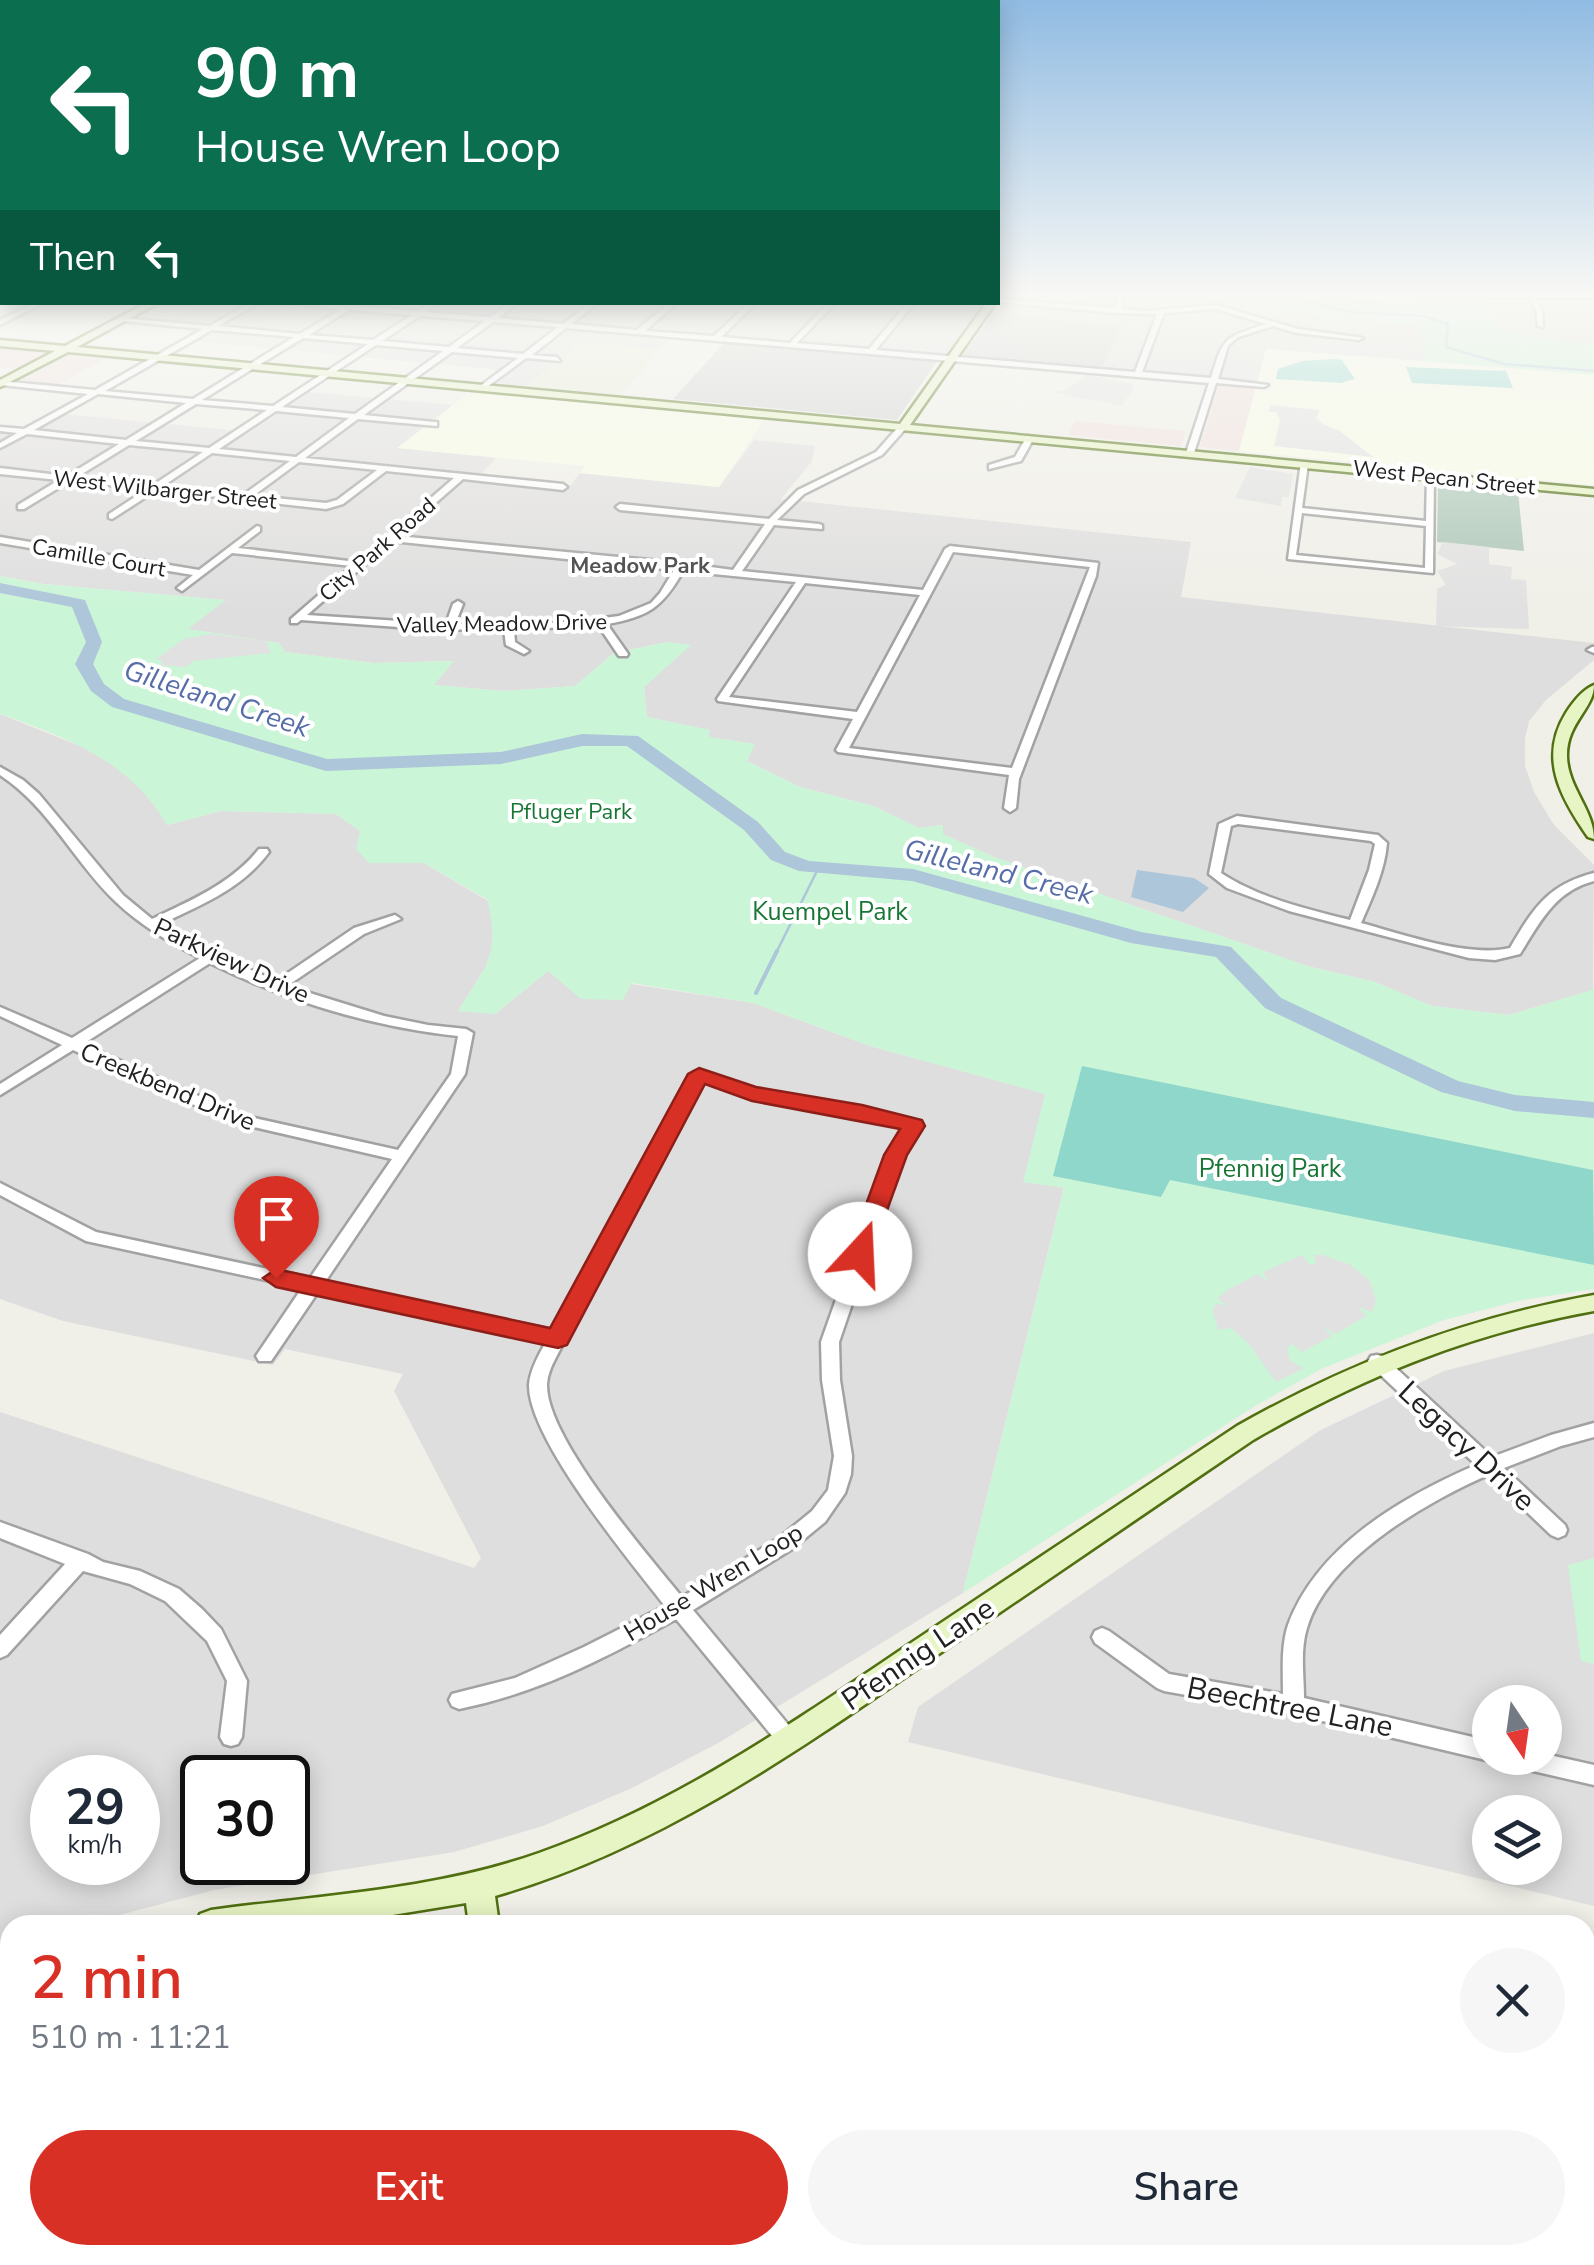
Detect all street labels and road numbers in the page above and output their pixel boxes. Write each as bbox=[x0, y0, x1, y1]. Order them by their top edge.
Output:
street label: West Pecan Street bbox=[1351, 453, 1537, 503]
street label: West Wilbarger Street bbox=[52, 463, 278, 517]
street label: City Park Road bbox=[313, 491, 442, 609]
street label: Camille Court bbox=[30, 531, 168, 585]
street label: Valley Meadow Drive bbox=[396, 607, 607, 641]
street label: Parkview Drive bbox=[148, 910, 315, 1012]
street label: Creekbend Drive bbox=[75, 1035, 260, 1139]
street label: Legacy Drive bbox=[1389, 1372, 1544, 1521]
street label: House Wren Loop bbox=[618, 1516, 809, 1650]
street label: Pfennig Lane bbox=[834, 1588, 1003, 1721]
street label: Beechtree Lane bbox=[1183, 1667, 1396, 1748]

